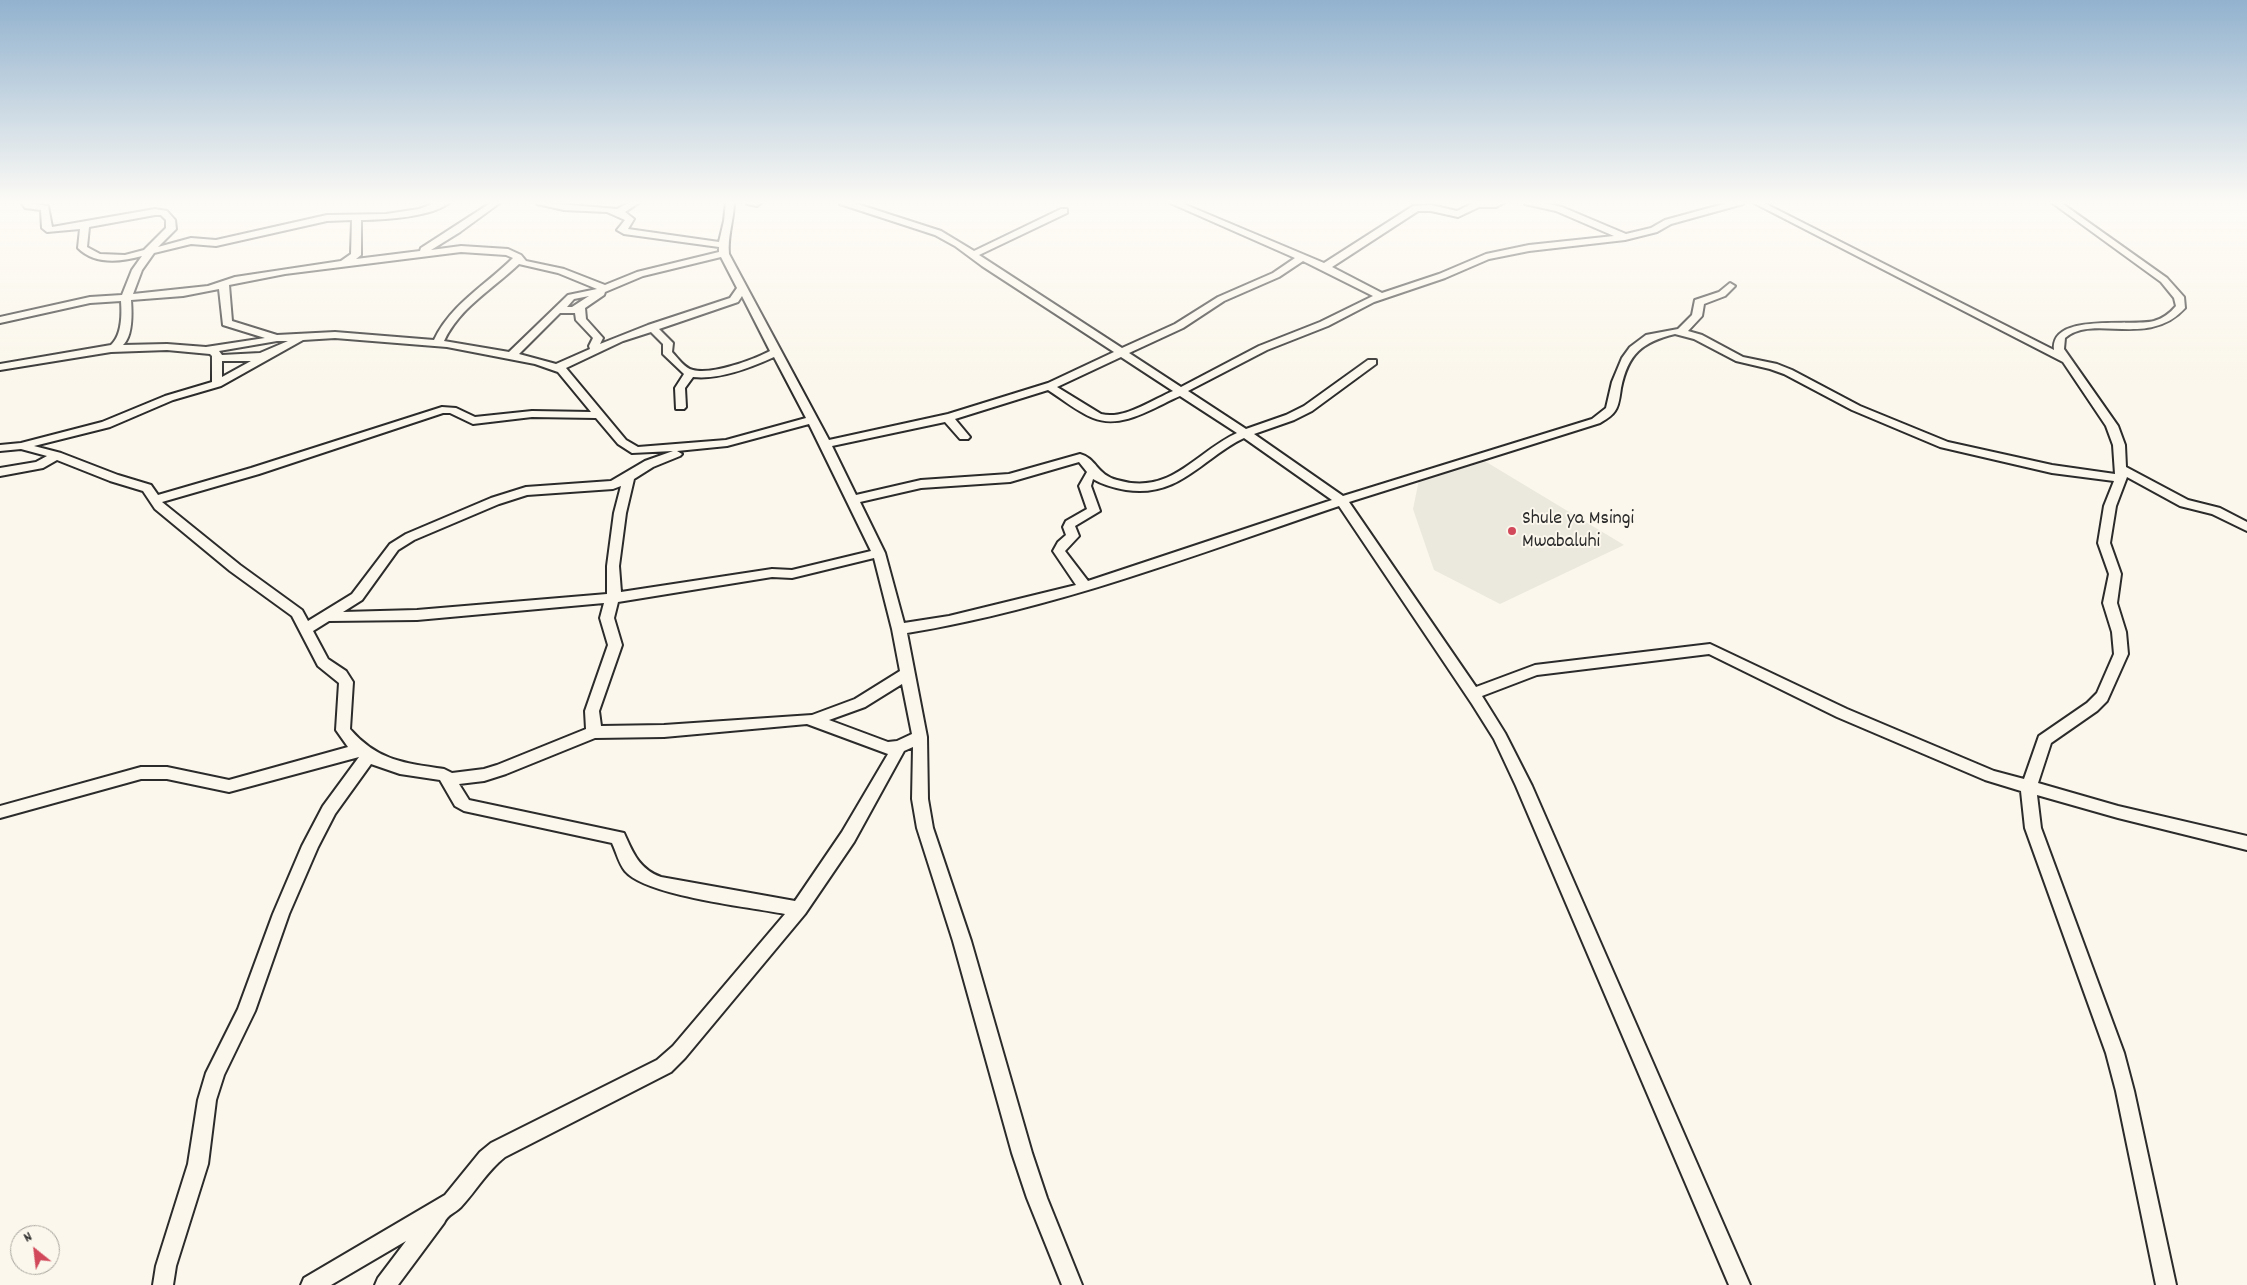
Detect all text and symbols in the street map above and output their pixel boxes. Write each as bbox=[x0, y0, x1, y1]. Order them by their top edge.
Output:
place label: Shule ya Msingi Mwabaluhi bbox=[1522, 508, 1634, 555]
marker: Shule ya Msingi Mwabaluhi bbox=[1506, 525, 1518, 537]
north arrow bbox=[10, 1225, 60, 1275]
text: N bbox=[20, 1227, 36, 1248]

